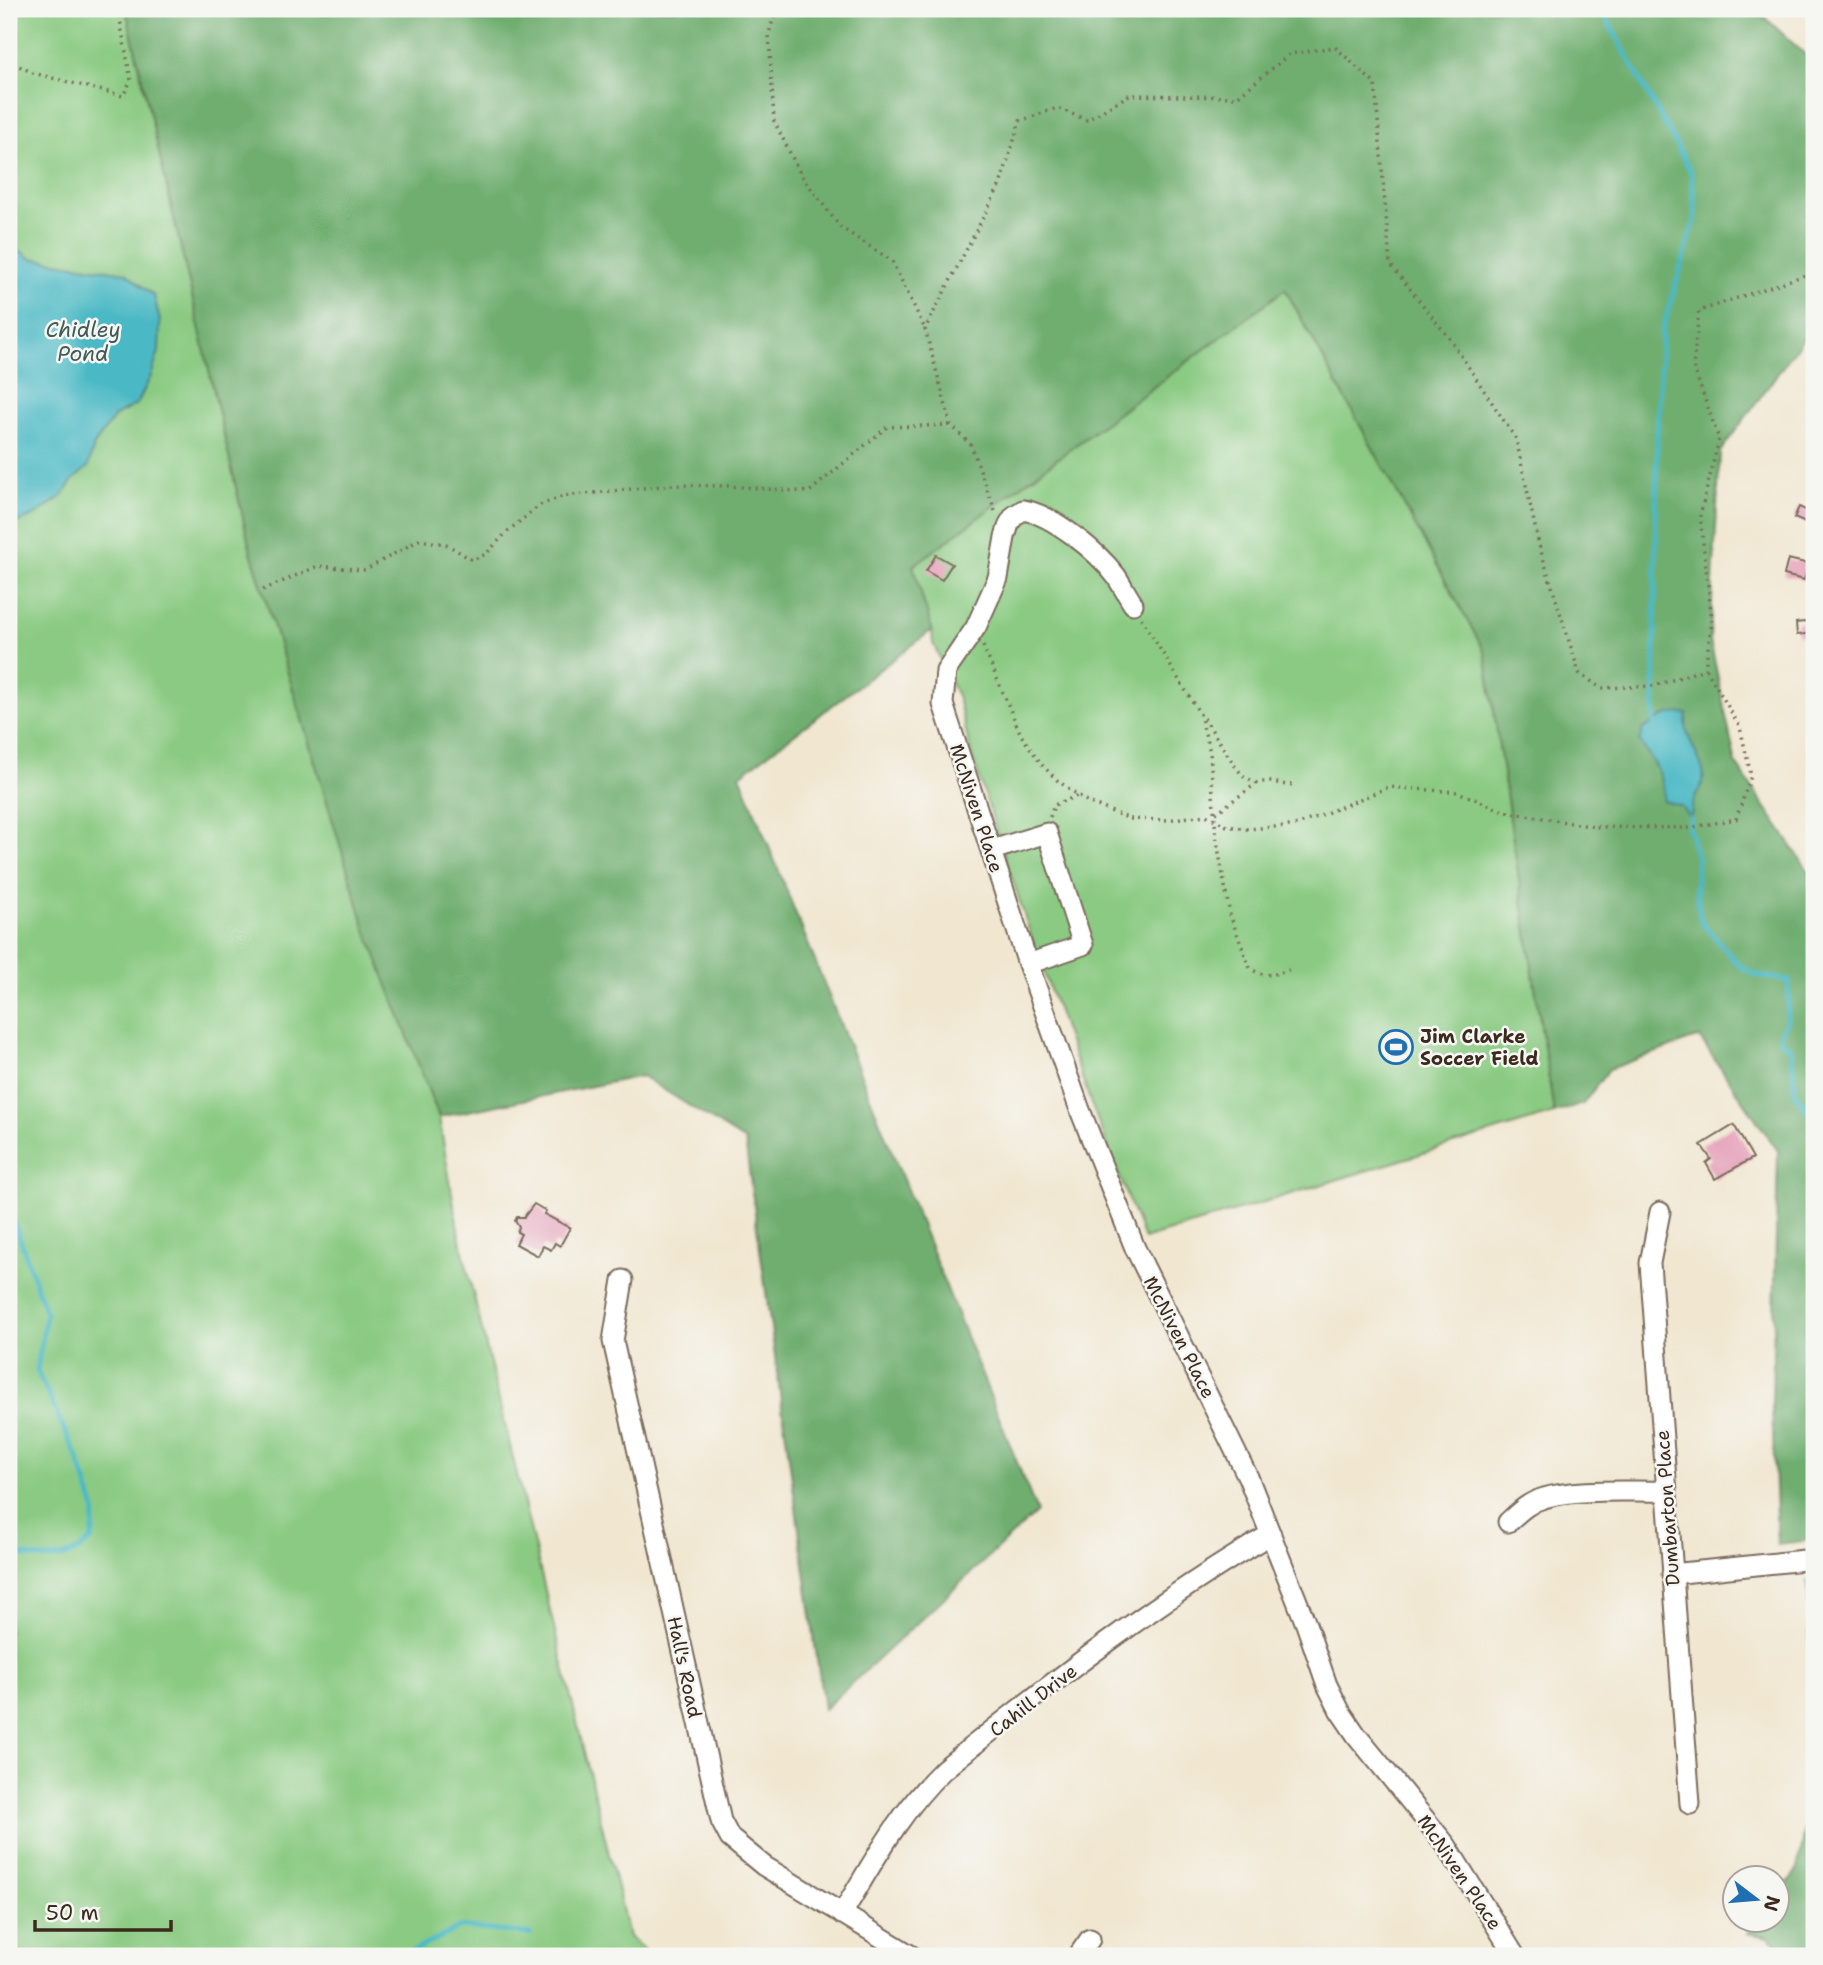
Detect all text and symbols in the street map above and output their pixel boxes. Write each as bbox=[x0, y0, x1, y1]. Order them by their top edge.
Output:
water label: Chidley Pond bbox=[45, 316, 121, 368]
street label: McNiven Place bbox=[944, 741, 1009, 876]
place label: Jim Clarke Soccer Field bbox=[1420, 1024, 1539, 1071]
sports icon: Jim Clarke Soccer Field bbox=[1377, 1028, 1415, 1066]
street label: McNiven Place bbox=[1138, 1272, 1221, 1403]
street label: Dumbarton Place bbox=[1650, 1429, 1685, 1587]
street label: Hall's Road bbox=[662, 1614, 707, 1720]
street label: Cahill Drive bbox=[984, 1658, 1082, 1742]
street label: McNiven Place bbox=[1412, 1810, 1507, 1935]
north arrow bbox=[1722, 1864, 1792, 1934]
scale bar bbox=[35, 1888, 172, 1932]
text: N bbox=[1758, 1893, 1786, 1914]
text: 50 m bbox=[46, 1899, 99, 1927]

